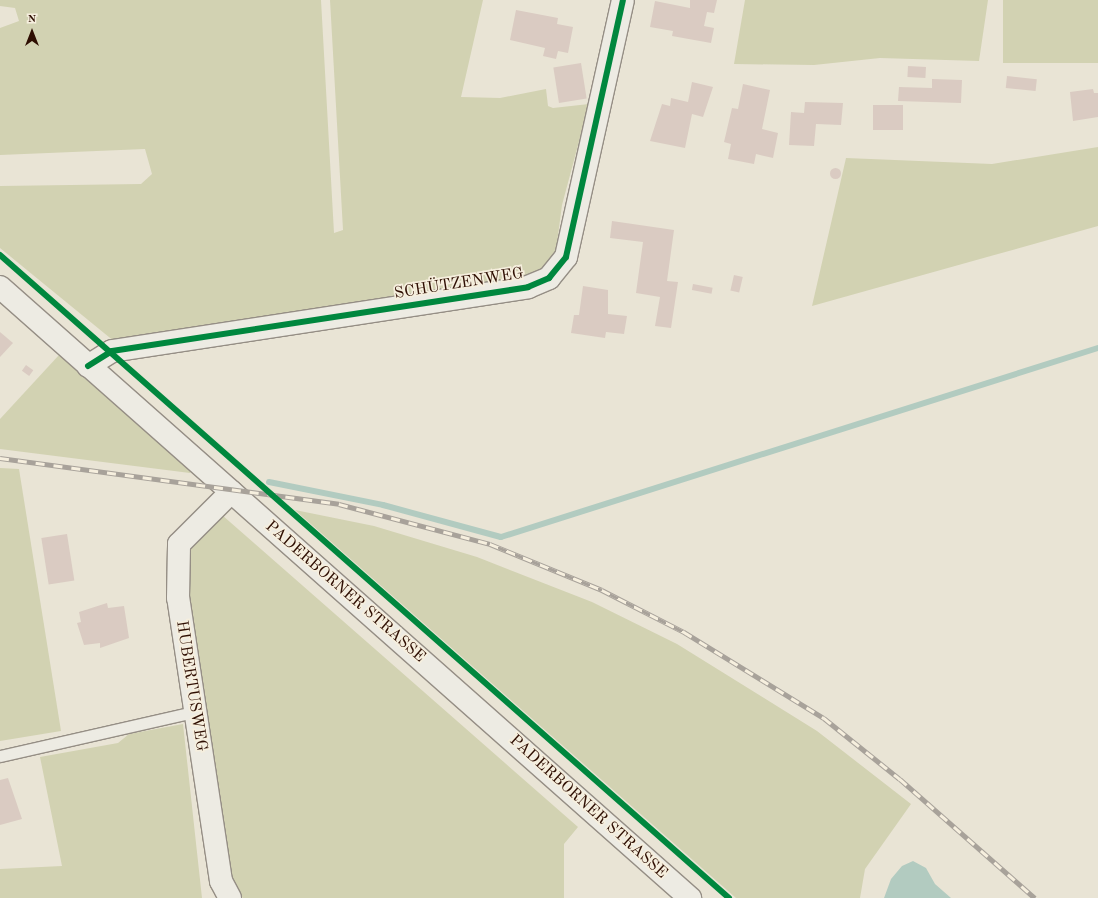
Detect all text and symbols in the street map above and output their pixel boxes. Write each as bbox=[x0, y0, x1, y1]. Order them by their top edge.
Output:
north arrow bbox=[12, 12, 52, 52]
text: N bbox=[28, 14, 36, 25]
street label: SCHÜTZENWEG bbox=[393, 264, 525, 304]
street label: PADERBORNER STRASSE bbox=[261, 517, 429, 667]
street label: HUBERTUSWEG bbox=[171, 619, 211, 753]
street label: PADERBORNER STRASSE bbox=[505, 731, 671, 883]

